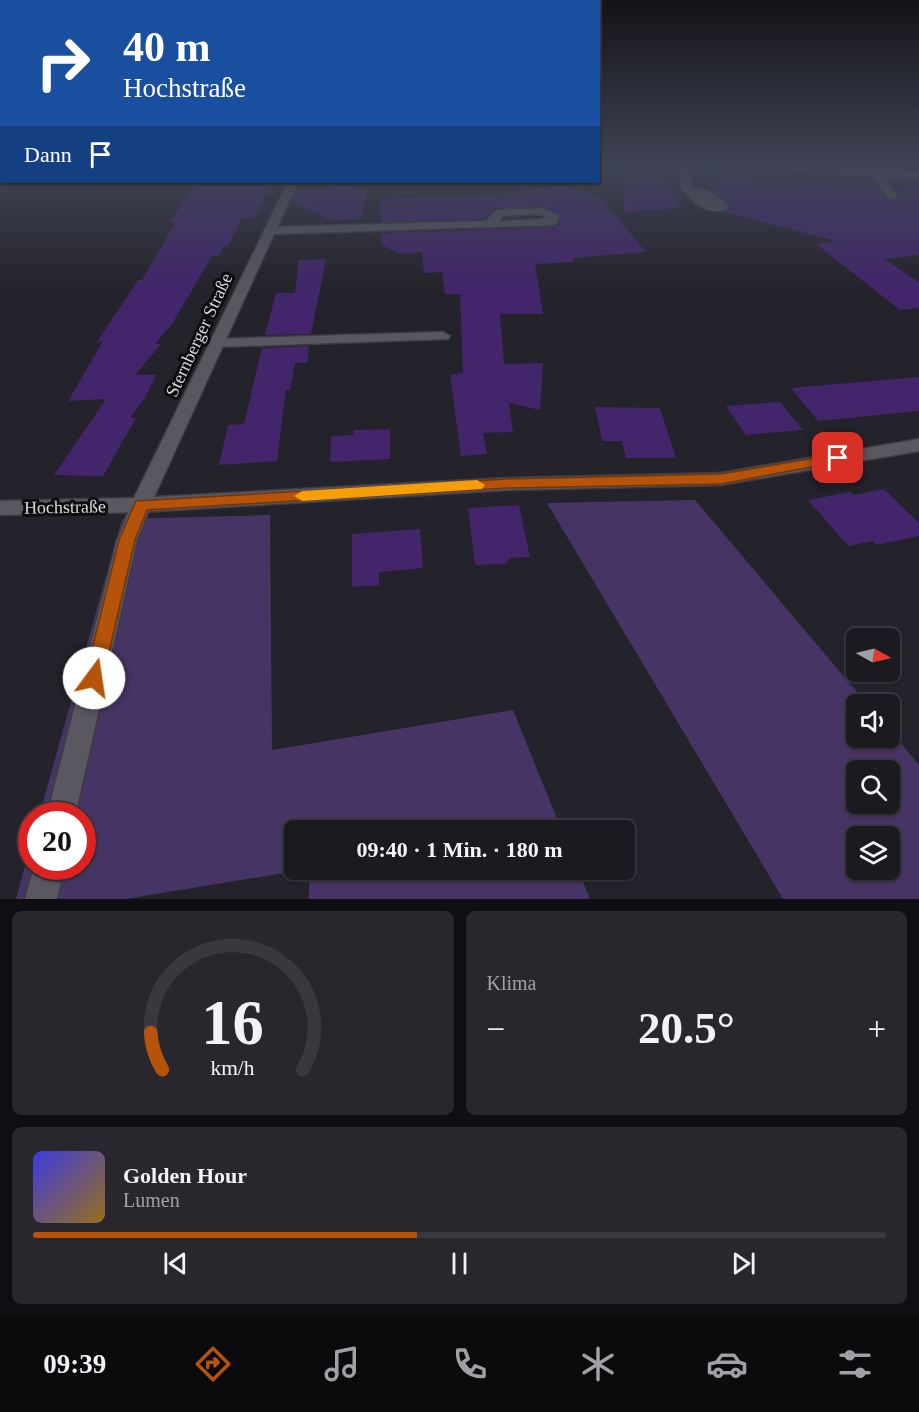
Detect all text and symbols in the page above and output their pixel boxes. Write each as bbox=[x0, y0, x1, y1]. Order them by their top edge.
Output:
icon: right bbox=[24, 24, 102, 102]
text: 40 m bbox=[123, 24, 211, 70]
text: Hochstraße bbox=[123, 73, 246, 103]
icon: arrive bbox=[84, 138, 117, 171]
text: Dann bbox=[24, 142, 72, 167]
street label: Sternberger Straße bbox=[162, 270, 236, 400]
pin bbox=[812, 432, 863, 483]
icon: arrive bbox=[821, 441, 854, 474]
street label: Hochstraße bbox=[24, 496, 106, 518]
north arrow bbox=[846, 628, 900, 682]
map controls bbox=[846, 628, 900, 880]
position arrow bbox=[62, 646, 126, 710]
button: sound bbox=[846, 694, 900, 748]
button: search bbox=[846, 760, 900, 814]
speed limit sign: 20 bbox=[18, 802, 96, 880]
button: layers bbox=[846, 826, 900, 880]
text: 09:40 · 1 Min. · 180 m bbox=[357, 837, 562, 862]
text: Klima bbox=[487, 972, 537, 994]
text: 16 bbox=[202, 988, 264, 1057]
text: 20.5° bbox=[638, 1003, 735, 1053]
text: − bbox=[487, 1011, 505, 1047]
text: + bbox=[867, 1011, 886, 1047]
text: km/h bbox=[211, 1056, 255, 1080]
text: Golden Hour bbox=[123, 1163, 247, 1188]
text: Lumen bbox=[123, 1189, 180, 1211]
icon: previous bbox=[159, 1247, 192, 1280]
icon: pause bbox=[443, 1247, 476, 1280]
icon: next bbox=[727, 1247, 760, 1280]
icon: directions bbox=[192, 1343, 234, 1385]
icon: music bbox=[321, 1343, 363, 1385]
icon: phone bbox=[449, 1343, 491, 1385]
icon: climate bbox=[577, 1343, 619, 1385]
icon: car bbox=[706, 1343, 748, 1385]
icon: filters bbox=[834, 1343, 876, 1385]
text: 09:39 bbox=[43, 1349, 106, 1379]

